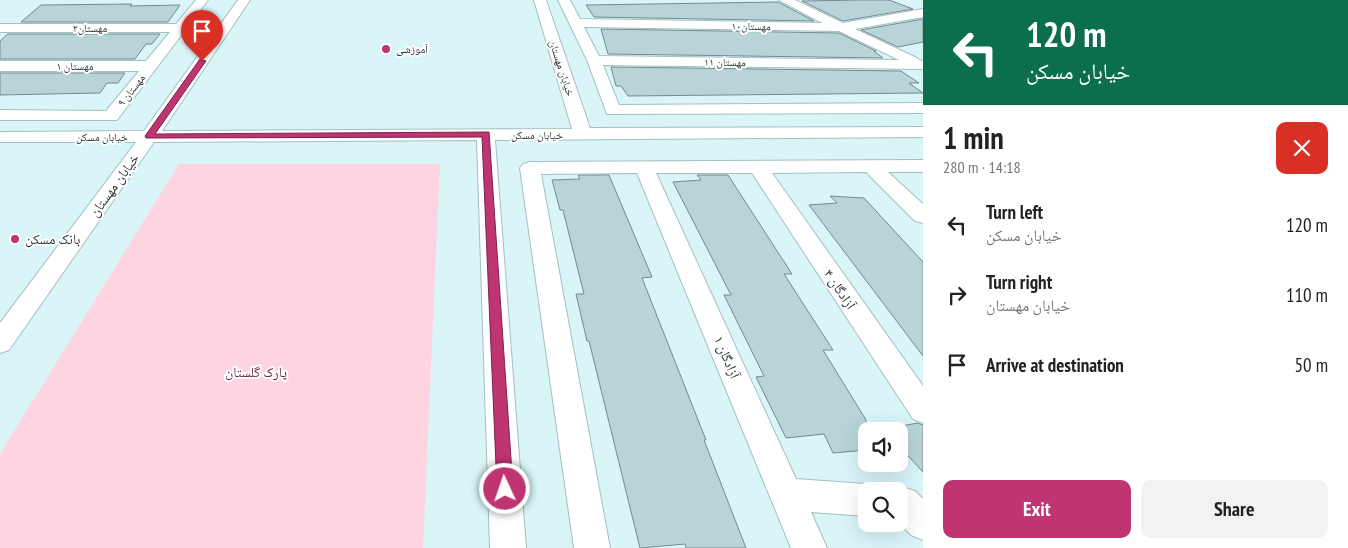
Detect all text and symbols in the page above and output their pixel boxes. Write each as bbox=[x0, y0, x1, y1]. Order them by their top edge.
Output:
pin bbox=[181, 10, 223, 61]
text: 120 m bbox=[1026, 11, 1107, 57]
icon: arrive bbox=[188, 17, 216, 45]
street label: مهستان۱۰ bbox=[731, 19, 771, 33]
icon: left bbox=[943, 20, 1008, 85]
street label: مهستان۲ bbox=[73, 21, 107, 35]
street label: خیابان مهستان bbox=[546, 38, 578, 98]
place label: آموزشی bbox=[396, 42, 428, 56]
marker: آموزشی bbox=[380, 43, 392, 55]
street label: مهستان ۱۱ bbox=[704, 55, 746, 69]
text: خیابان مسکن bbox=[1026, 57, 1130, 85]
street label: مهستان ۱ bbox=[57, 59, 93, 73]
street label: مهستان ۹ bbox=[114, 71, 148, 109]
text: 1 min bbox=[943, 118, 1004, 157]
button: close bbox=[1276, 122, 1328, 174]
street label: خیابان مسکن bbox=[511, 128, 563, 142]
street label: خیابان مسکن bbox=[76, 130, 128, 144]
street label: خیابان مهستان bbox=[85, 150, 143, 220]
text: 280 m · 14:18 bbox=[943, 157, 1021, 177]
text: Turn left bbox=[986, 200, 1043, 224]
icon: left bbox=[943, 211, 971, 239]
text: 120 m bbox=[1286, 213, 1328, 237]
text: خیابان مسکن bbox=[986, 225, 1062, 245]
place label: بانک مسکن bbox=[25, 230, 81, 248]
marker: بانک مسکن bbox=[9, 233, 21, 245]
street label: آزادگان ۴ bbox=[820, 265, 860, 313]
text: Turn right bbox=[986, 270, 1052, 294]
icon: right bbox=[943, 281, 971, 309]
text: 110 m bbox=[1286, 283, 1328, 307]
text: خیابان مهستان bbox=[986, 295, 1070, 315]
street label: آزادگان ۱ bbox=[710, 333, 744, 381]
icon: arrive bbox=[943, 351, 971, 379]
text: Arrive at destination bbox=[986, 353, 1124, 377]
text: 50 m bbox=[1295, 353, 1328, 377]
park label: پارک گلستان bbox=[225, 363, 287, 381]
map controls bbox=[858, 422, 908, 532]
button: sound bbox=[858, 422, 908, 472]
position arrow bbox=[478, 462, 530, 514]
button: Exit bbox=[943, 480, 1131, 538]
button: Share bbox=[1141, 480, 1328, 538]
button: search bbox=[858, 482, 908, 532]

